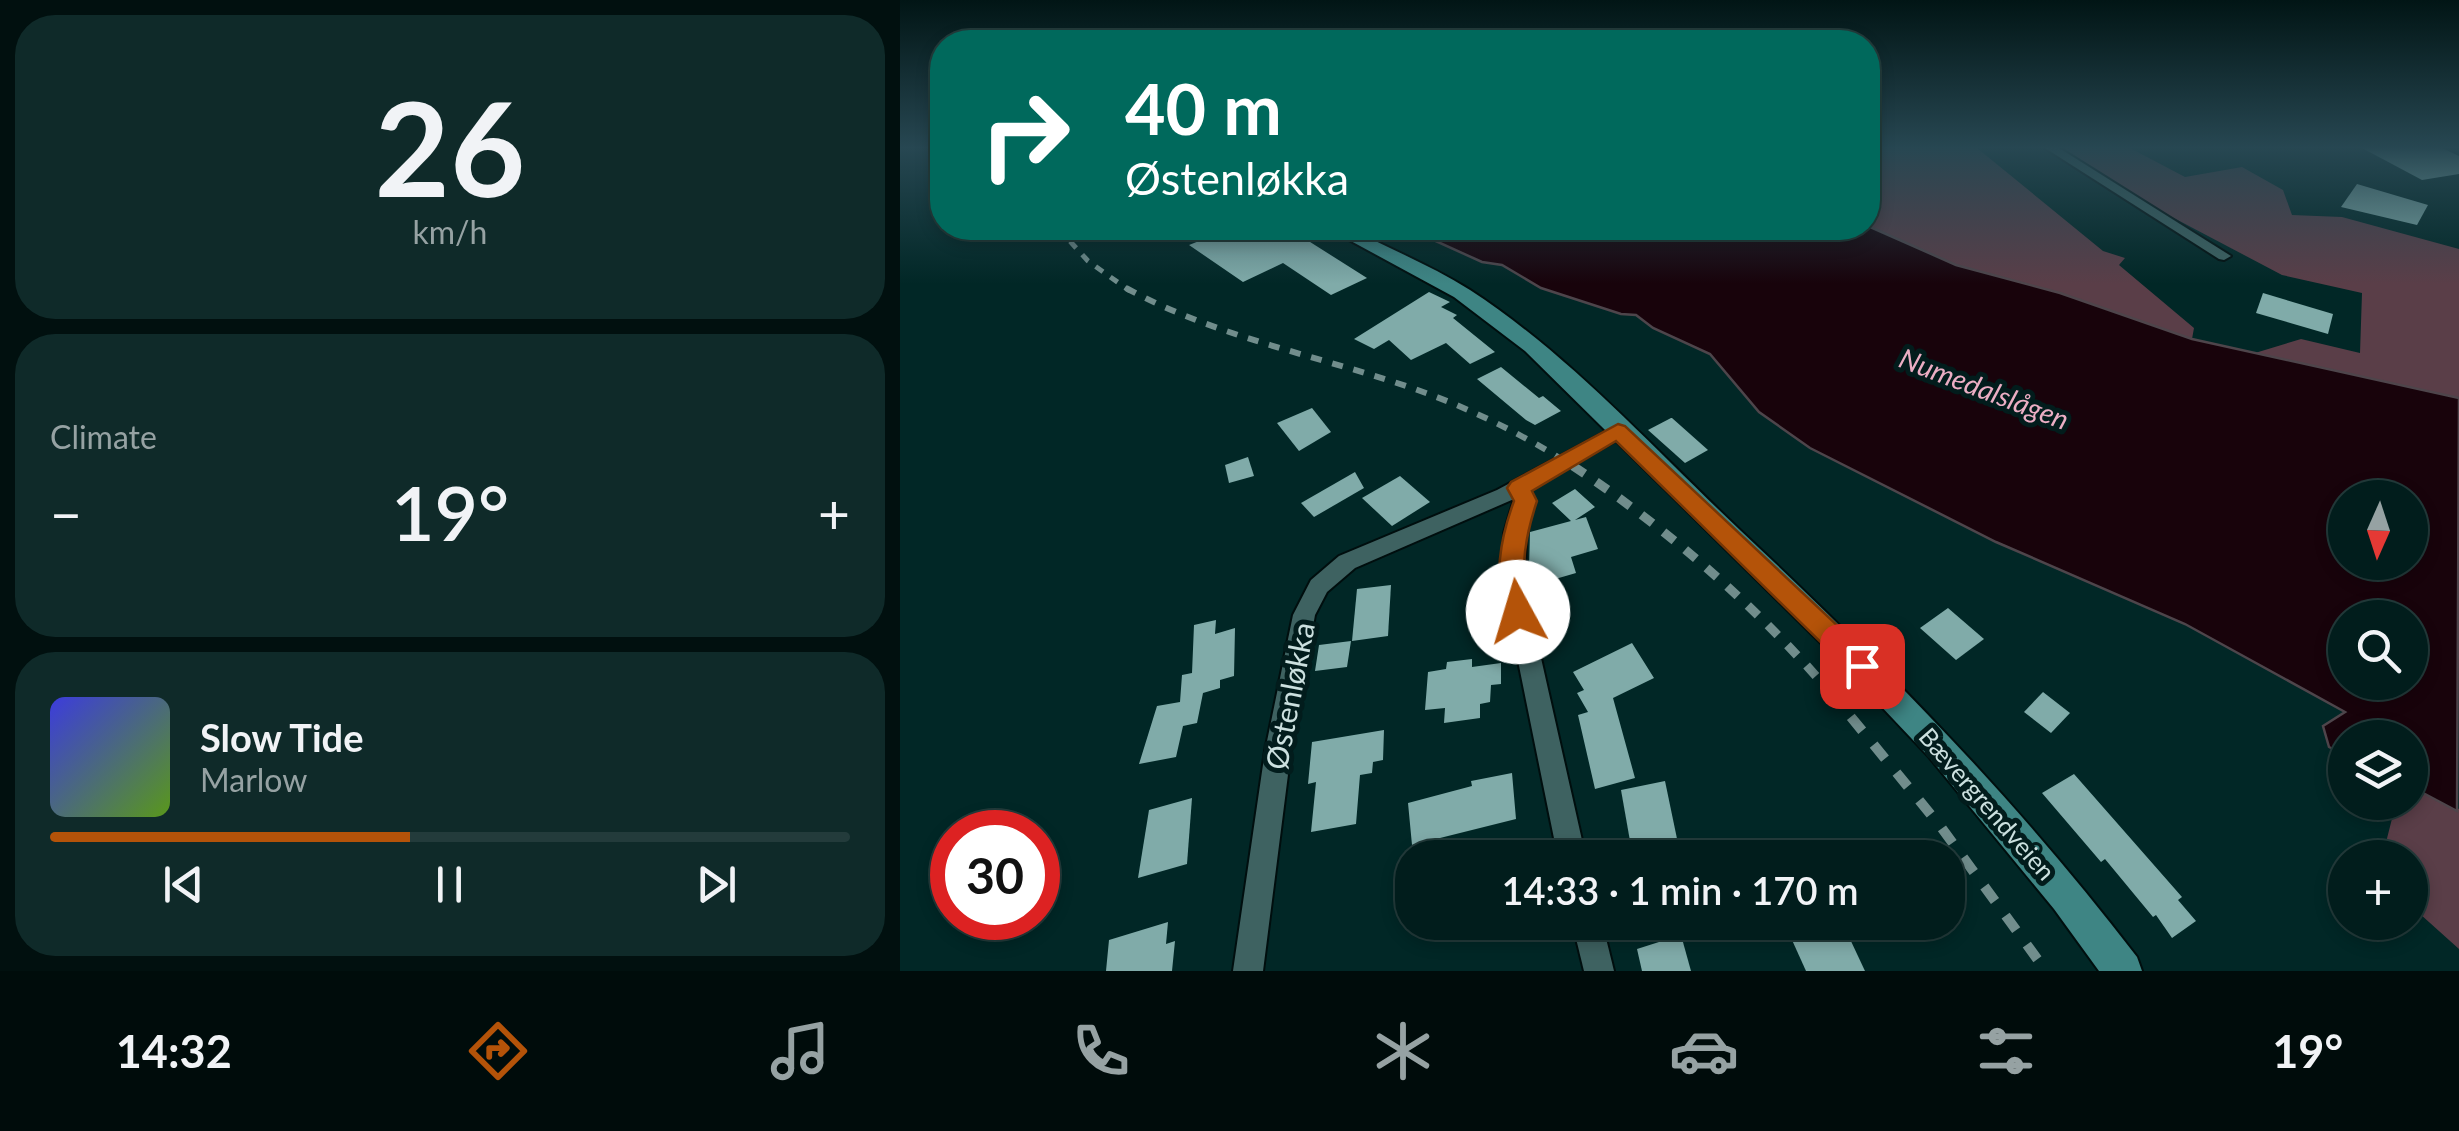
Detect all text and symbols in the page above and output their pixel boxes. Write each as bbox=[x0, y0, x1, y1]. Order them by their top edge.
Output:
text: 40 m bbox=[1125, 66, 1282, 150]
text: 26 bbox=[375, 69, 525, 225]
icon: right bbox=[960, 70, 1090, 200]
text: Østenløkka bbox=[1125, 151, 1349, 205]
text: km/h bbox=[413, 212, 487, 251]
water label: Numedalslågen bbox=[1895, 340, 2074, 436]
text: Climate bbox=[50, 417, 157, 456]
text: 19° bbox=[391, 467, 509, 557]
text: − bbox=[50, 480, 82, 546]
text: + bbox=[818, 480, 850, 546]
north arrow bbox=[2328, 480, 2428, 580]
map controls bbox=[2328, 480, 2428, 940]
position arrow bbox=[1466, 560, 1570, 664]
button: search bbox=[2328, 600, 2428, 700]
street label: Østenløkka bbox=[1257, 619, 1321, 772]
pin bbox=[1820, 624, 1905, 709]
icon: arrive bbox=[1835, 639, 1890, 694]
text: Slow Tide bbox=[200, 714, 363, 760]
button: layers bbox=[2328, 720, 2428, 820]
street label: Bævergrendveien bbox=[1913, 721, 2062, 886]
text: Marlow bbox=[200, 760, 307, 799]
speed limit sign: 30 bbox=[930, 810, 1060, 940]
button: + bbox=[2328, 840, 2428, 940]
icon: previous bbox=[156, 857, 211, 912]
icon: pause bbox=[422, 857, 477, 912]
icon: next bbox=[689, 857, 744, 912]
text: 14:33 · 1 min · 170 m bbox=[1502, 867, 1858, 913]
icon: directions bbox=[463, 1016, 533, 1086]
icon: music bbox=[765, 1016, 835, 1086]
icon: phone bbox=[1066, 1016, 1136, 1086]
icon: climate bbox=[1368, 1016, 1438, 1086]
icon: car bbox=[1669, 1016, 1739, 1086]
icon: filters bbox=[1971, 1016, 2041, 1086]
text: 14:32 bbox=[116, 1024, 232, 1078]
text: 19° bbox=[2272, 1024, 2343, 1078]

